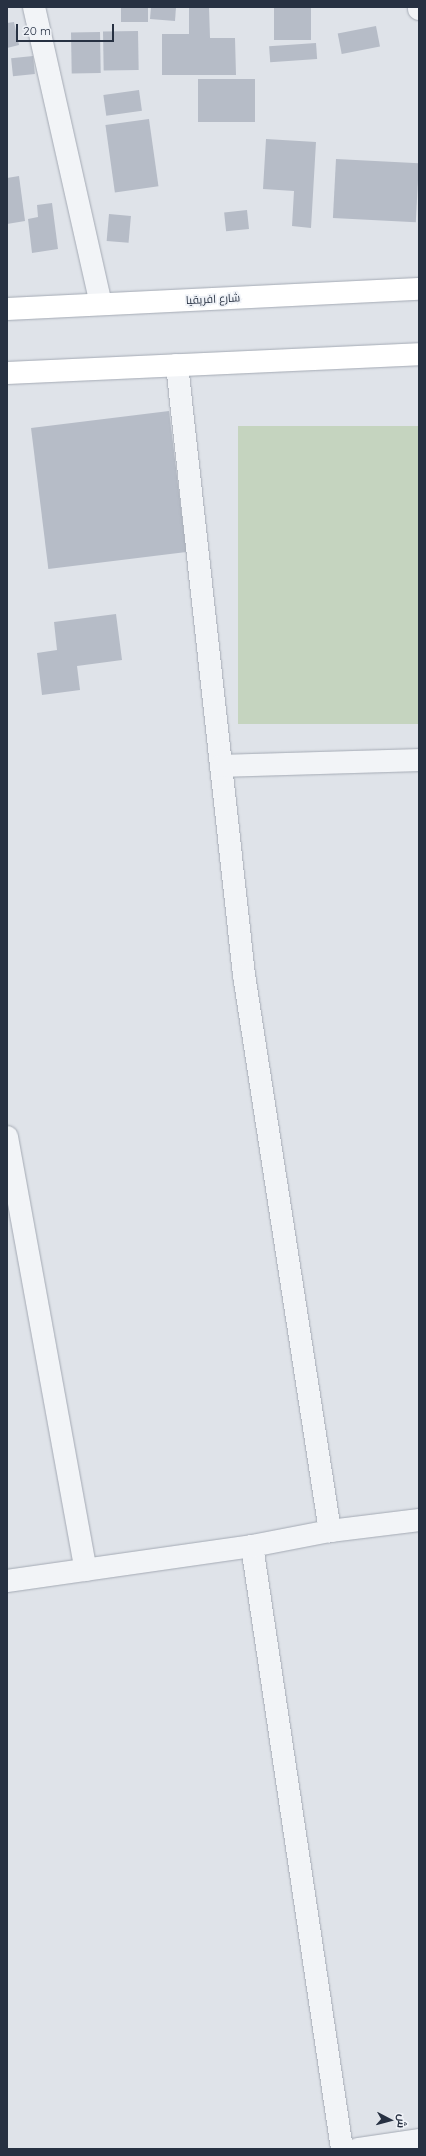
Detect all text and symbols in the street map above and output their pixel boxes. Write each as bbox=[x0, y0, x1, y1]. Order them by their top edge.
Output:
scale bar bbox=[18, 16, 116, 42]
text: 20 m bbox=[23, 23, 51, 38]
street label: شارع افريقيا bbox=[185, 291, 241, 307]
north arrow bbox=[370, 2100, 410, 2140]
text: ش bbox=[394, 2113, 410, 2129]

